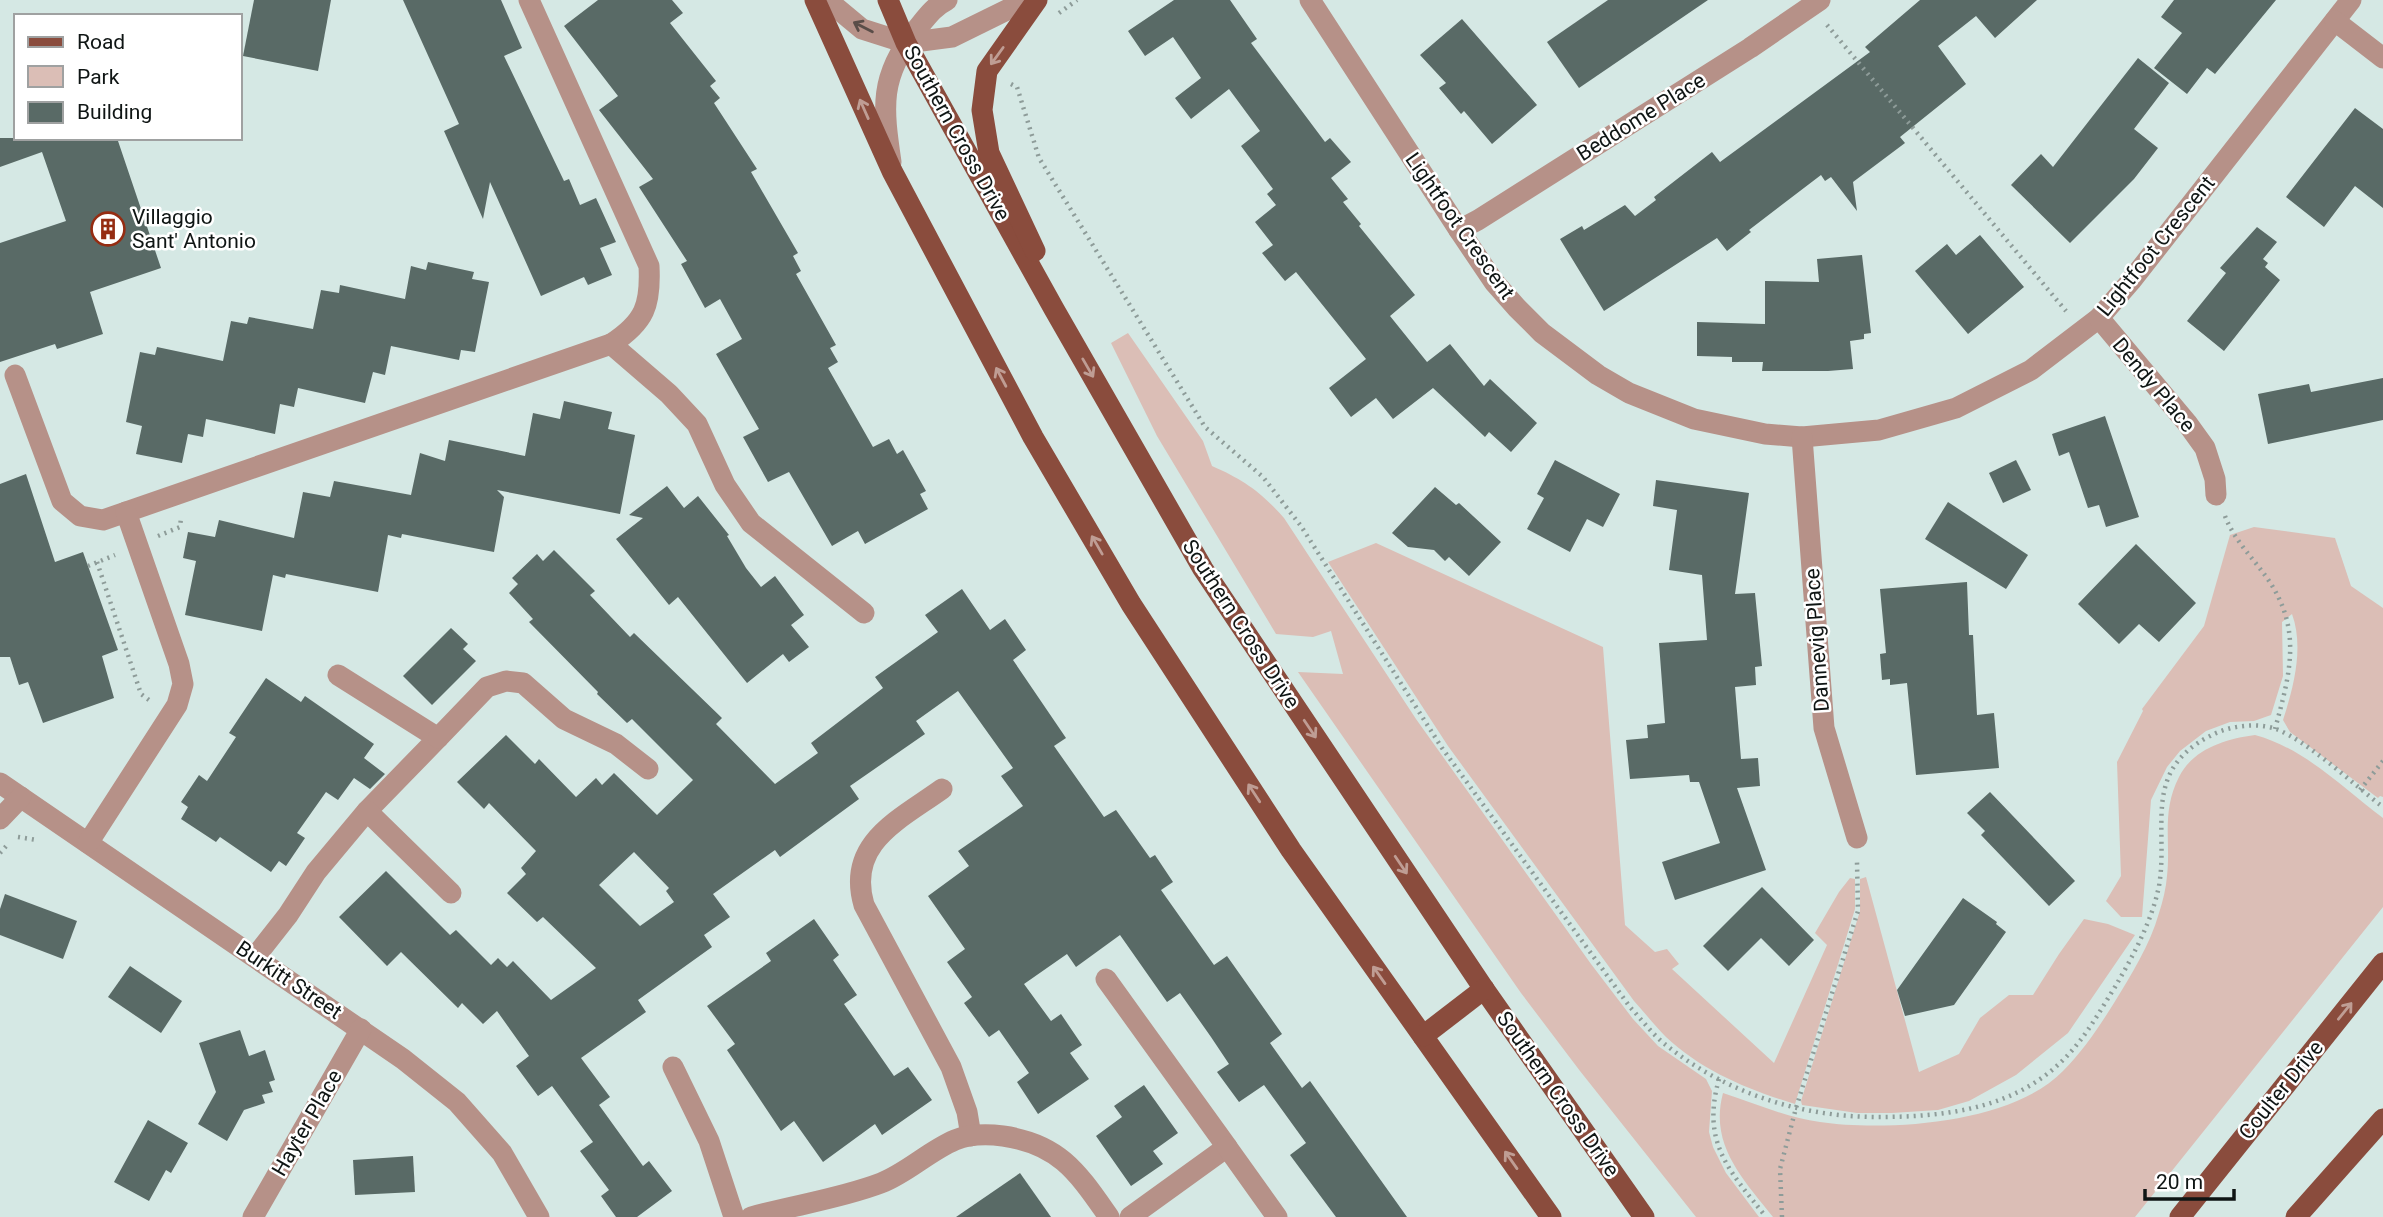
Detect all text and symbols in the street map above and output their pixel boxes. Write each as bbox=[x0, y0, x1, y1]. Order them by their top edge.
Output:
legend bbox=[14, 14, 242, 140]
one-way arrow bbox=[853, 20, 874, 34]
text: Road bbox=[77, 30, 125, 54]
street label: Southern Cross Drive bbox=[899, 41, 1015, 225]
one-way arrow bbox=[990, 46, 1005, 65]
text: Park bbox=[77, 65, 120, 89]
street label: Beddome Place bbox=[1572, 68, 1710, 166]
one-way arrow bbox=[857, 99, 870, 120]
text: Building bbox=[77, 100, 152, 124]
street label: Lightfoot Crescent bbox=[1401, 148, 1520, 304]
street label: Lightfoot Crescent bbox=[2092, 171, 2220, 321]
place label: Villaggio Sant' Antonio bbox=[132, 205, 256, 253]
building icon: Villaggio Sant' Antonio bbox=[89, 210, 127, 248]
street label: Dendy Place bbox=[2108, 333, 2200, 437]
one-way arrow bbox=[1081, 358, 1095, 378]
one-way arrow bbox=[994, 367, 1007, 388]
street label: Southern Cross Drive bbox=[1178, 535, 1304, 713]
one-way arrow bbox=[1089, 536, 1103, 556]
street label: Dannevig Place bbox=[1800, 568, 1834, 712]
one-way arrow bbox=[1303, 719, 1317, 738]
one-way arrow bbox=[1246, 784, 1261, 803]
one-way arrow bbox=[1394, 855, 1408, 874]
street label: Burkitt Street bbox=[232, 936, 346, 1024]
one-way arrow bbox=[1372, 966, 1386, 985]
one-way arrow bbox=[2337, 1002, 2353, 1020]
street label: Southern Cross Drive bbox=[1492, 1007, 1624, 1181]
street label: Coulter Drive bbox=[2234, 1036, 2328, 1144]
street label: Hayter Place bbox=[267, 1066, 347, 1180]
one-way arrow bbox=[1504, 1151, 1518, 1170]
scale bar bbox=[2145, 1158, 2234, 1202]
text: 20 m bbox=[2156, 1170, 2203, 1194]

